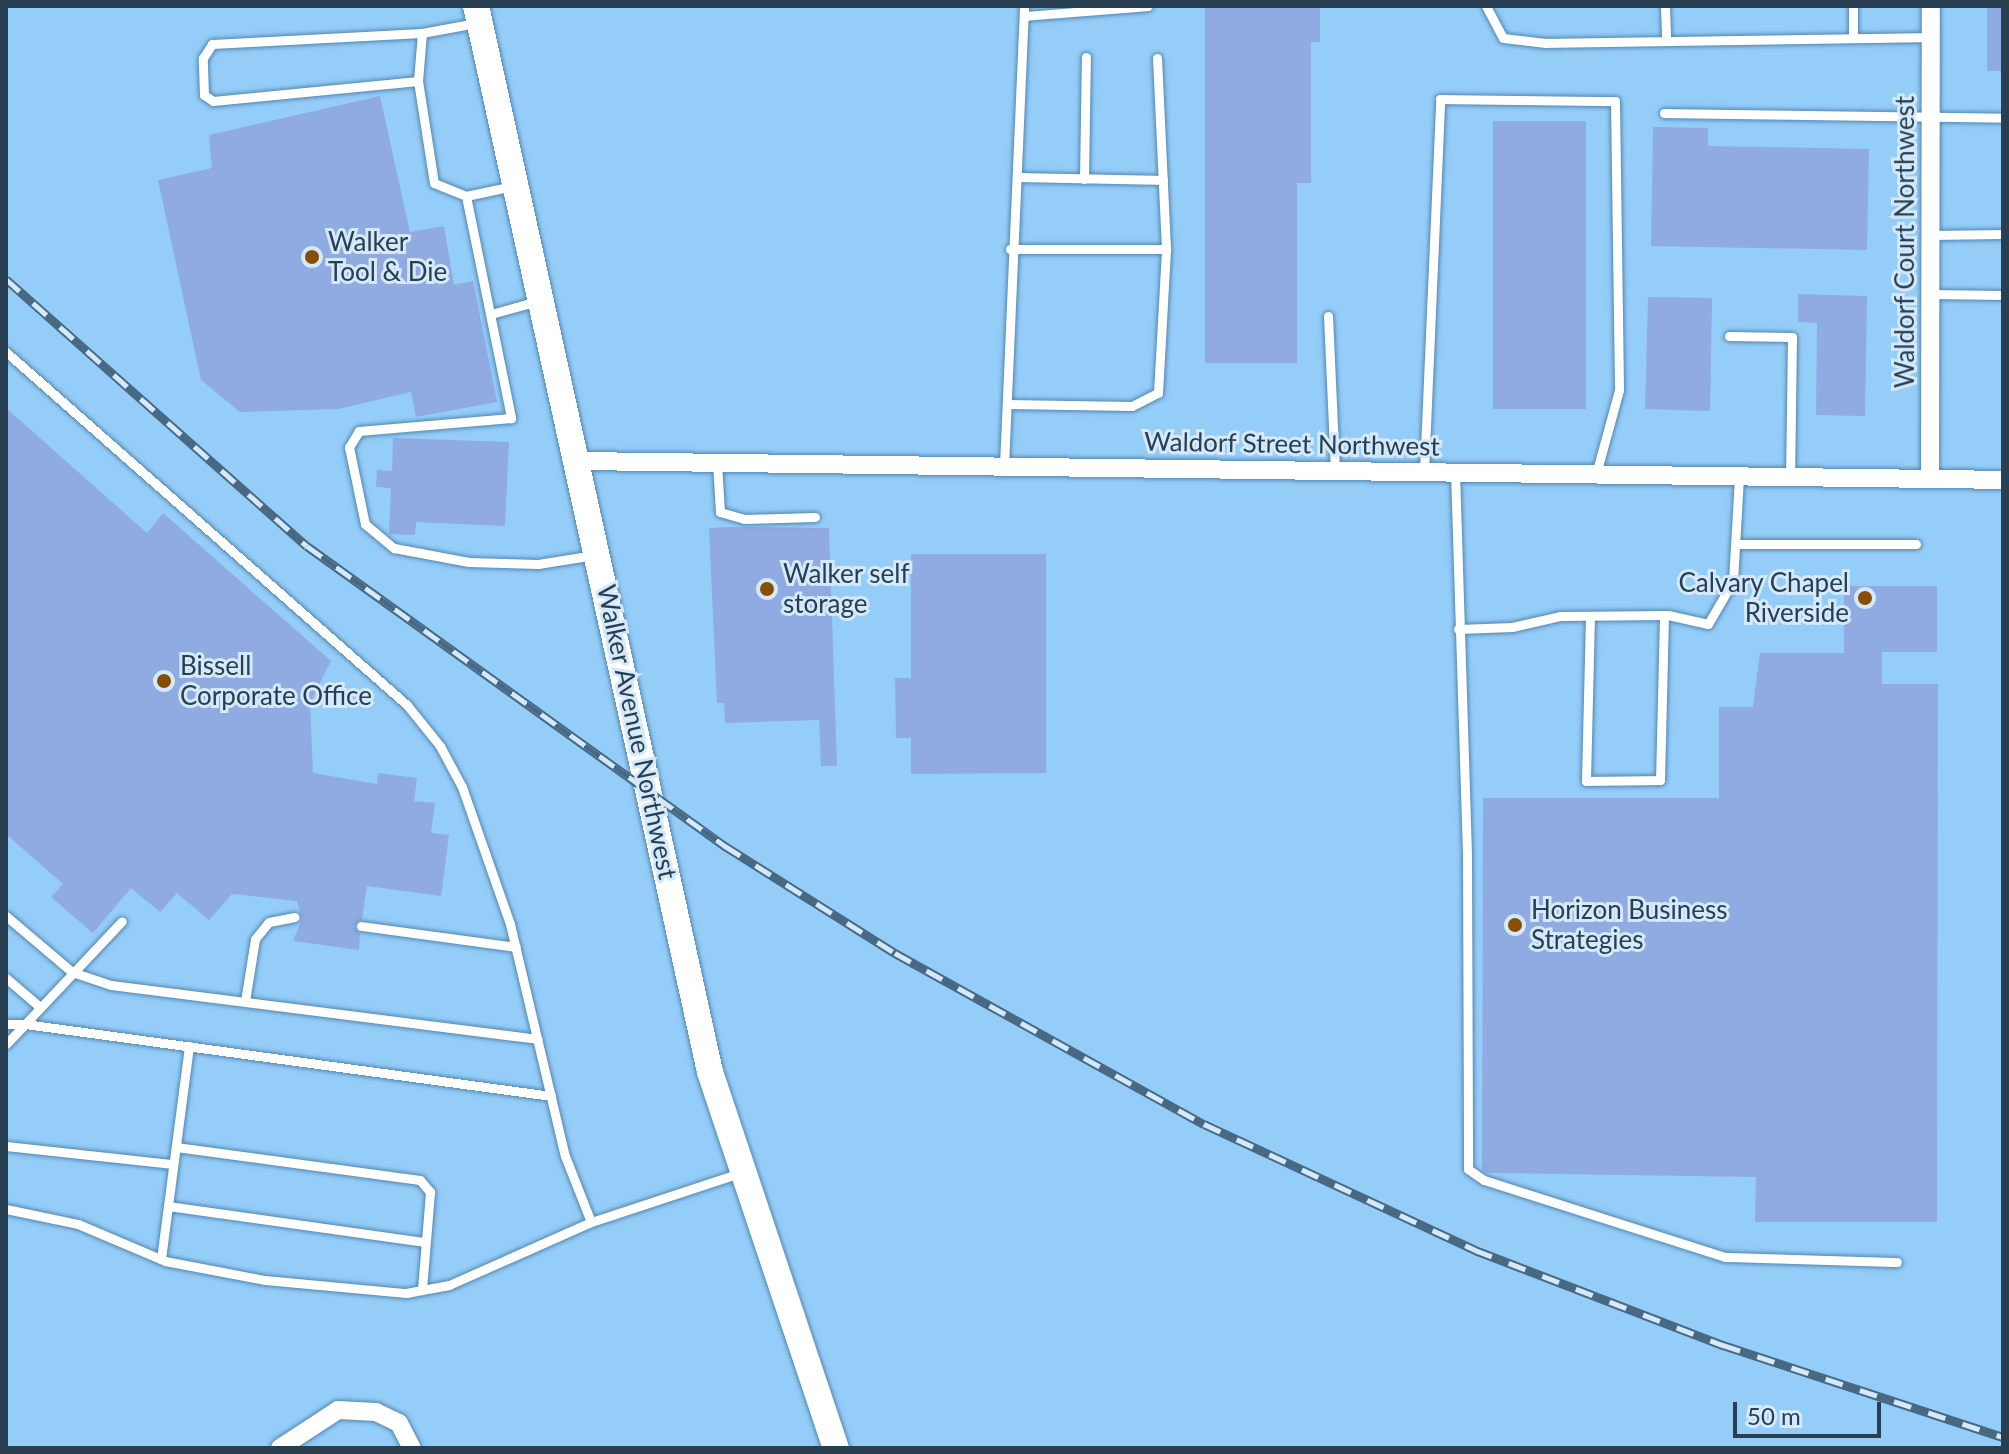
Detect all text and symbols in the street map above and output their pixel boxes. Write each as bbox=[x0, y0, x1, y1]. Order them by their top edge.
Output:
street label: Waldorf Court Northwest bbox=[1889, 96, 1921, 388]
place label: Walker Tool & Die bbox=[328, 226, 447, 288]
marker: Walker Tool & Die bbox=[303, 248, 321, 266]
street label: Waldorf Street Northwest bbox=[1144, 426, 1440, 462]
place label: Walker self storage bbox=[783, 558, 910, 620]
place label: Calvary Chapel Riverside bbox=[1678, 567, 1849, 628]
marker: Walker self storage bbox=[758, 580, 776, 598]
street label: Walker Avenue Northwest bbox=[590, 581, 684, 883]
marker: Calvary Chapel Riverside bbox=[1856, 589, 1874, 607]
place label: Bissell Corporate Office bbox=[180, 650, 372, 712]
marker: Bissell Corporate Office bbox=[155, 672, 173, 690]
place label: Horizon Business Strategies bbox=[1531, 894, 1728, 956]
marker: Horizon Business Strategies bbox=[1506, 916, 1524, 934]
scale bar bbox=[1737, 1386, 1885, 1436]
text: 50 m bbox=[1747, 1401, 1801, 1430]

